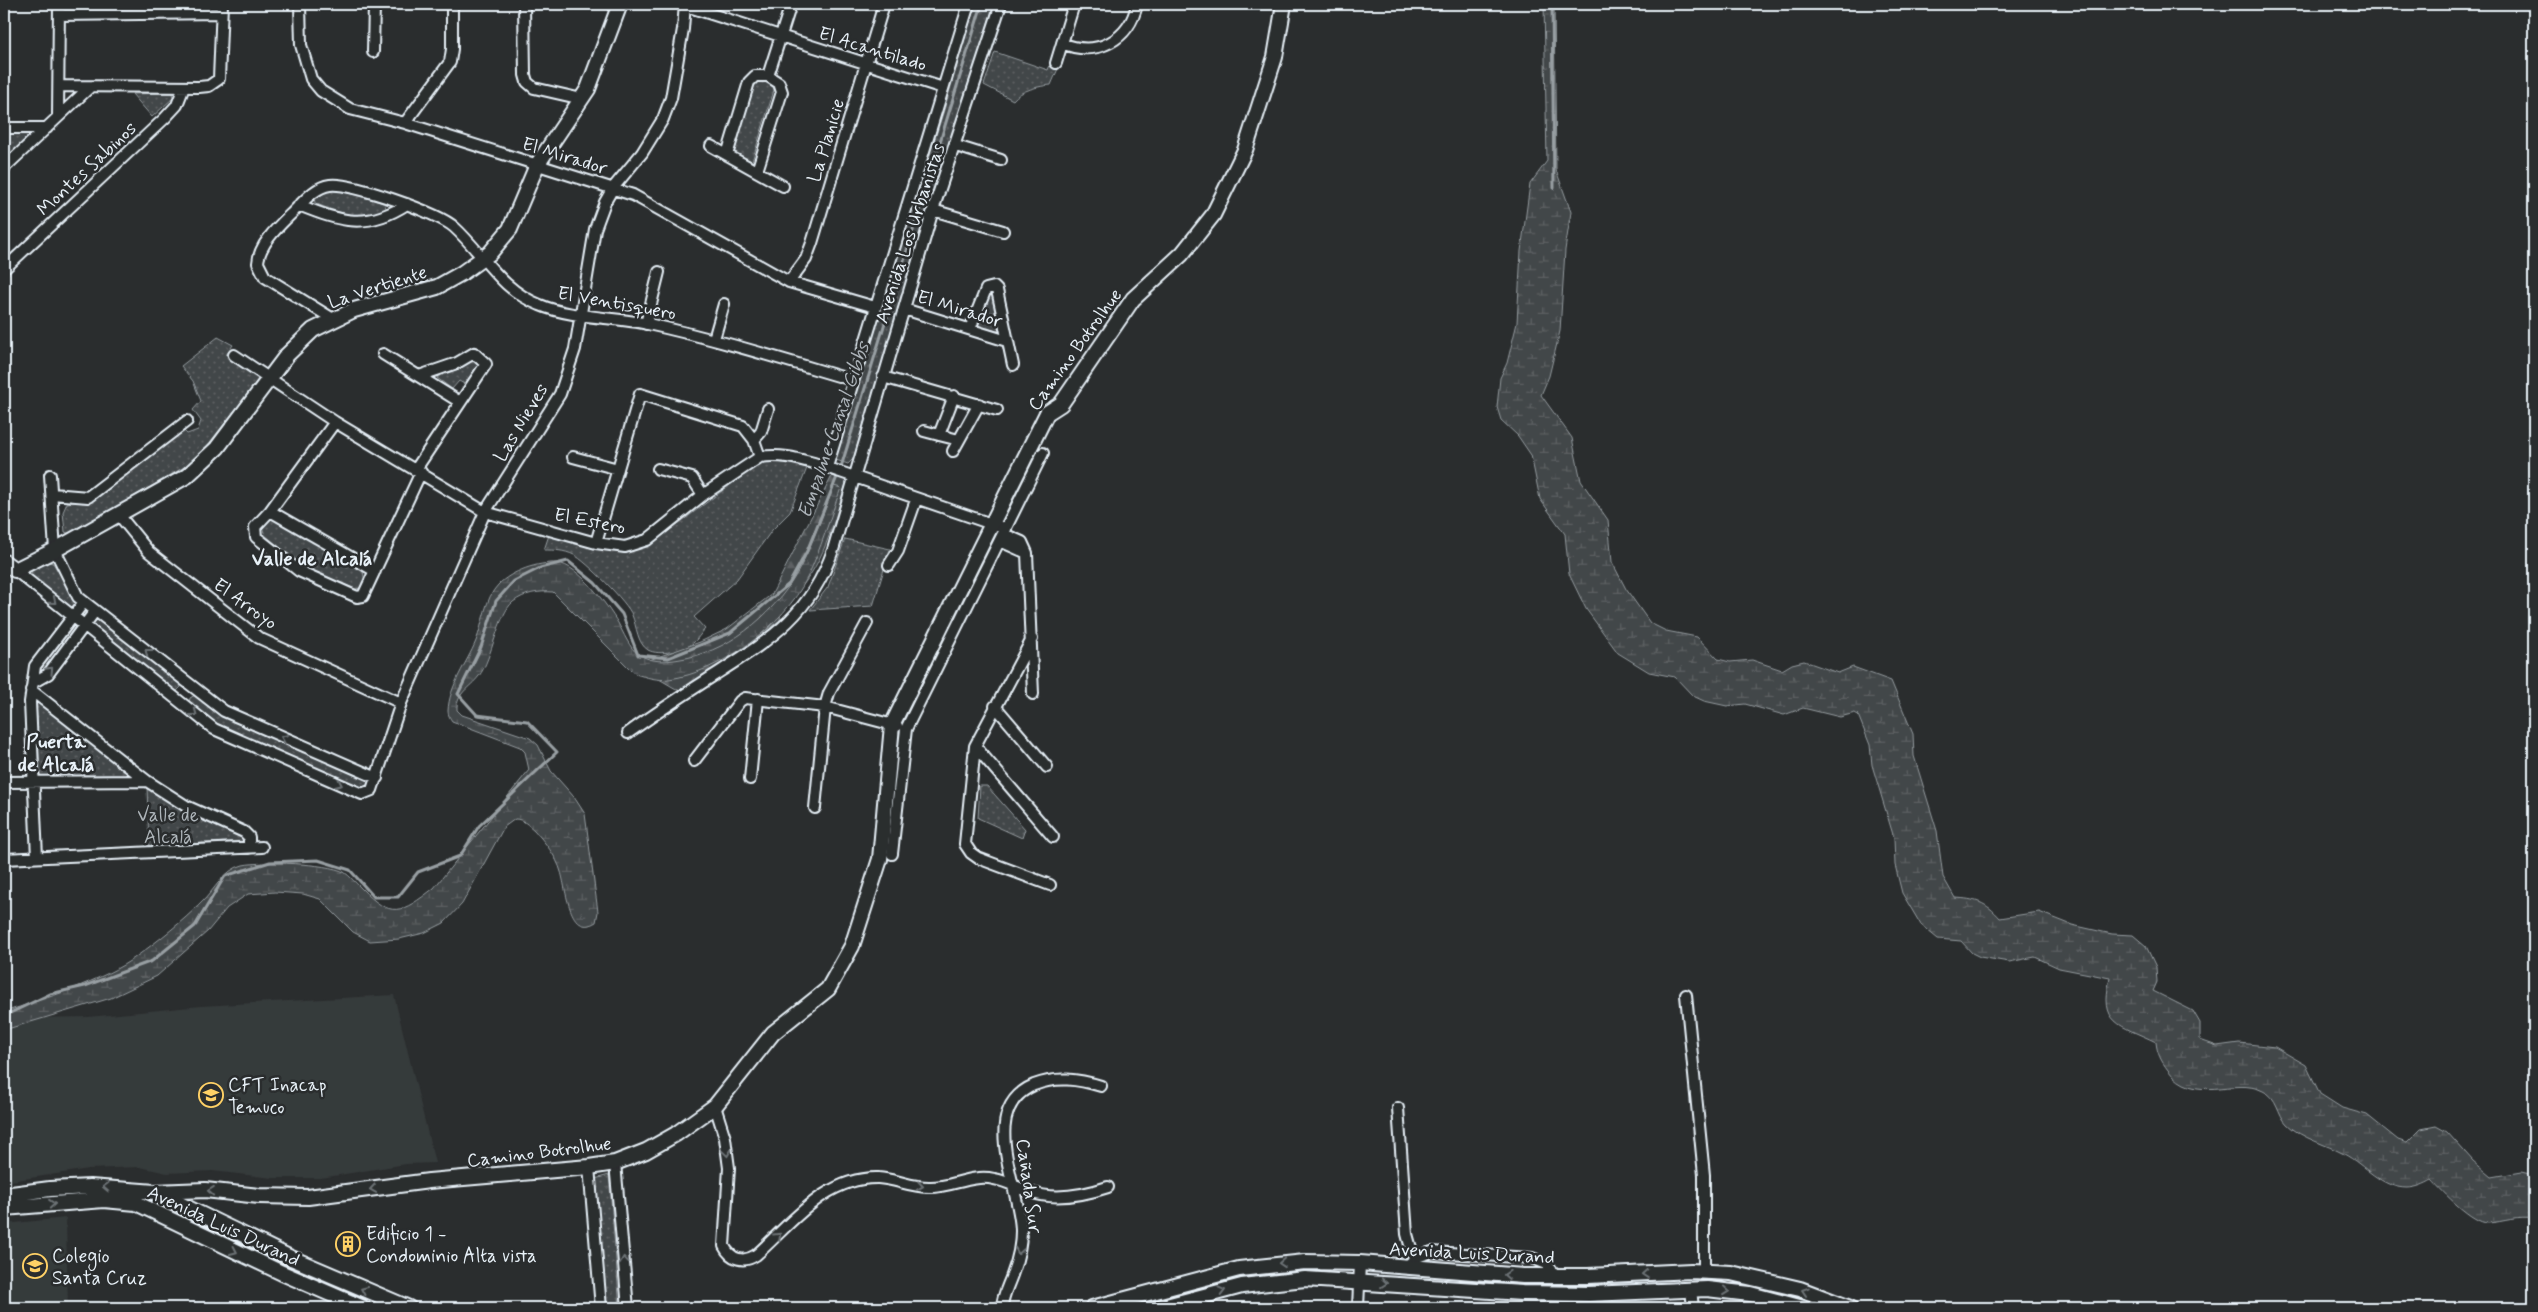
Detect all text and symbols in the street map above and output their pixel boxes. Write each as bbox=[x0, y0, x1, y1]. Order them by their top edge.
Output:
street label: El Acantilado bbox=[815, 21, 930, 78]
street label: La Planicie bbox=[802, 96, 851, 185]
street label: Montes Sabinos bbox=[32, 116, 142, 222]
street label: El Mirador bbox=[519, 132, 610, 181]
street label: Avenida Los Urbanistas bbox=[870, 140, 952, 327]
street label: La Vertiente bbox=[325, 260, 430, 315]
street label: El Ventisquero bbox=[555, 281, 678, 326]
street label: Camino Botrolhue bbox=[1022, 284, 1128, 416]
street label: El Mirador bbox=[914, 285, 1005, 334]
water label: Empalme Canal Gibbs bbox=[792, 337, 878, 522]
street label: Las Nieves bbox=[488, 379, 554, 466]
street label: El Estero bbox=[552, 502, 627, 541]
district label: Valle de Alcalá bbox=[252, 546, 372, 573]
street label: El Arroyo bbox=[208, 573, 282, 637]
one-way arrow bbox=[47, 595, 56, 603]
one-way arrow bbox=[144, 648, 153, 657]
one-way arrow bbox=[44, 667, 53, 676]
one-way arrow bbox=[188, 707, 197, 716]
district label: Puerta de Alcalá bbox=[18, 729, 94, 779]
one-way arrow bbox=[280, 733, 289, 744]
one-way arrow bbox=[334, 778, 343, 788]
park label: Valle de Alcalá bbox=[137, 803, 199, 850]
place label: CFT Inacap Temuco bbox=[228, 1073, 326, 1120]
school or university icon: CFT Inacap Temuco bbox=[198, 1082, 224, 1108]
street label: Camino Botrolhue bbox=[465, 1131, 613, 1174]
street label: Cañada Sur bbox=[1009, 1137, 1048, 1235]
one-way arrow bbox=[722, 1148, 732, 1157]
street label: Avenida Luis Durand bbox=[143, 1180, 304, 1273]
one-way arrow bbox=[916, 1180, 924, 1191]
one-way arrow bbox=[102, 1182, 110, 1193]
one-way arrow bbox=[368, 1183, 377, 1193]
one-way arrow bbox=[207, 1186, 215, 1197]
one-way arrow bbox=[49, 1199, 57, 1210]
place label: Edificio 1 - Condominio Alta vista bbox=[366, 1222, 537, 1269]
building icon: Edificio 1 - Condominio Alta vista bbox=[335, 1231, 361, 1257]
one-way arrow bbox=[772, 1233, 781, 1242]
street label: Avenida Luis Durand bbox=[1388, 1237, 1555, 1270]
place label: Colegio Santa Cruz bbox=[52, 1244, 147, 1291]
one-way arrow bbox=[229, 1244, 238, 1255]
one-way arrow bbox=[1014, 1247, 1025, 1255]
school or university icon: Colegio Santa Cruz bbox=[22, 1253, 48, 1279]
one-way arrow bbox=[618, 1255, 629, 1263]
one-way arrow bbox=[1278, 1257, 1286, 1268]
one-way arrow bbox=[1640, 1268, 1648, 1279]
one-way arrow bbox=[1503, 1270, 1510, 1280]
one-way arrow bbox=[1380, 1277, 1388, 1288]
one-way arrow bbox=[360, 1285, 369, 1296]
one-way arrow bbox=[1722, 1285, 1730, 1296]
one-way arrow bbox=[1218, 1286, 1227, 1297]
one-way arrow bbox=[1801, 1286, 1809, 1296]

